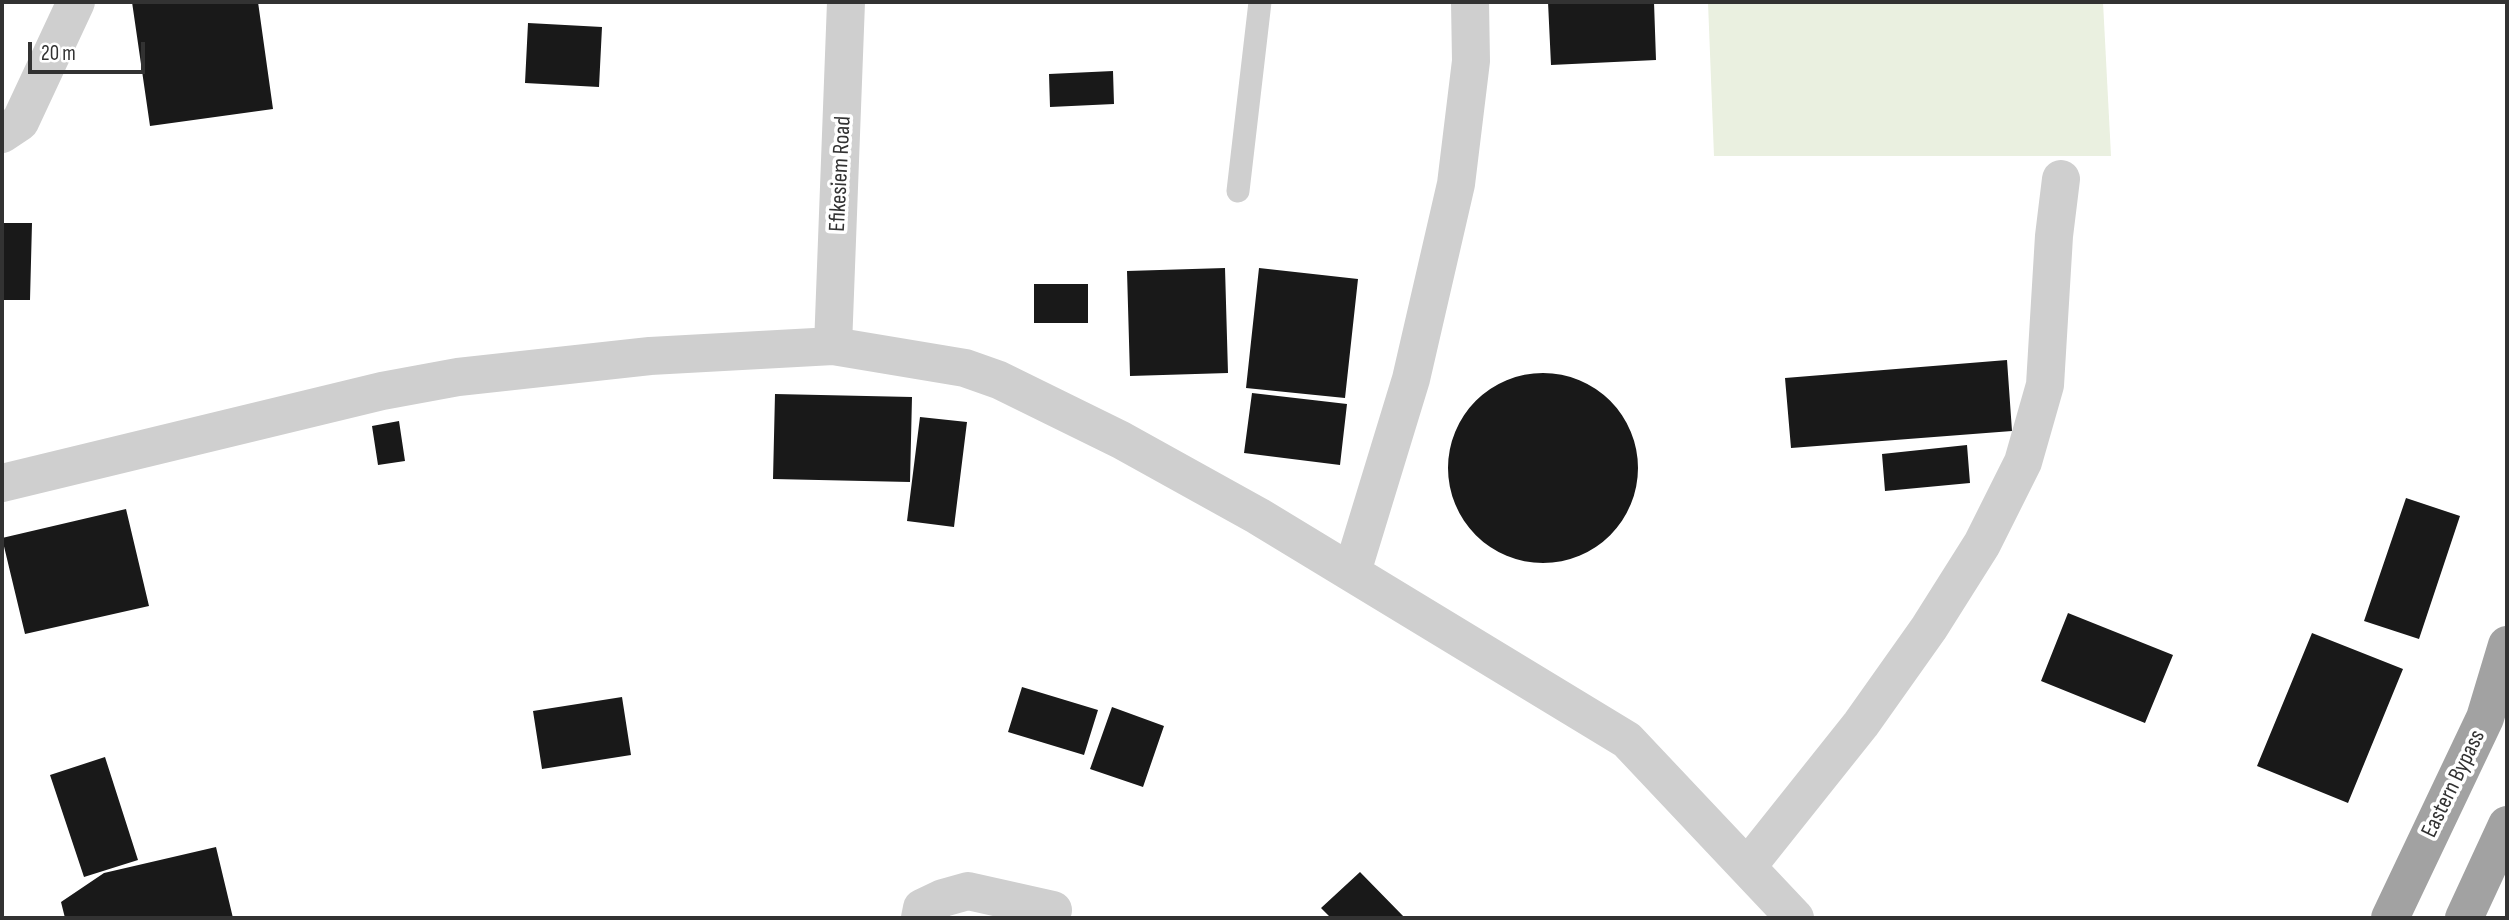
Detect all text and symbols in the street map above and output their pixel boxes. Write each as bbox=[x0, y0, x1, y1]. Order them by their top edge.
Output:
scale bar bbox=[32, 28, 149, 72]
text: 20 m bbox=[41, 41, 76, 66]
street label: Efikesiem Road bbox=[824, 116, 858, 232]
street label: Eastern Bypass bbox=[2416, 726, 2492, 842]

